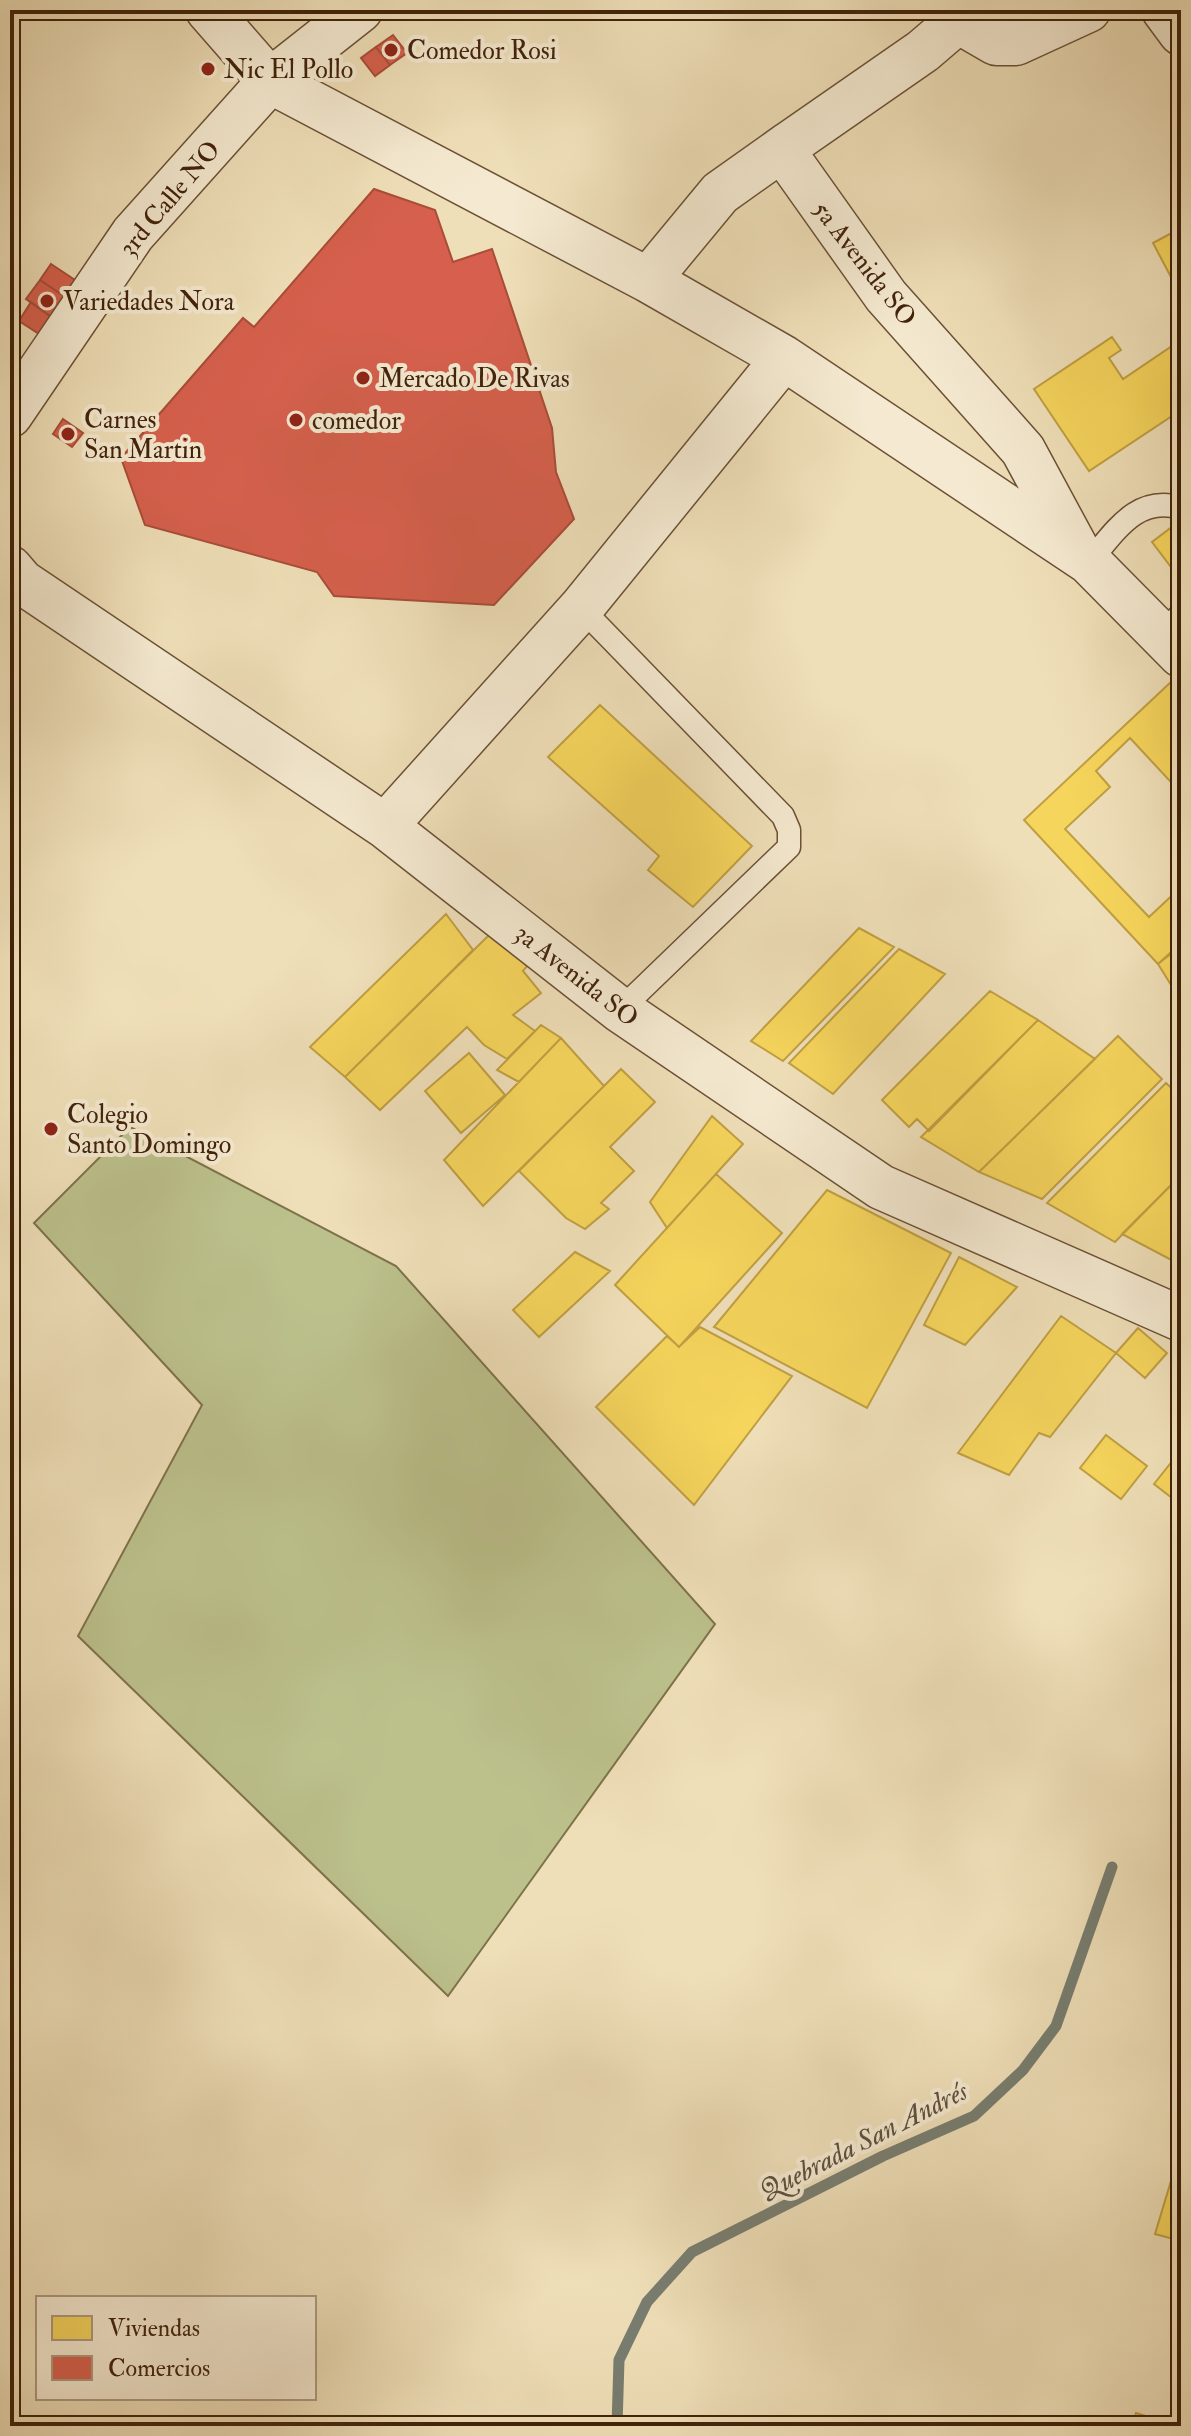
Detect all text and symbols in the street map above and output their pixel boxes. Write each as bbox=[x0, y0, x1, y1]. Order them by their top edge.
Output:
place label: Comedor Rosi bbox=[407, 35, 557, 67]
marker: Comedor Rosi bbox=[382, 41, 400, 59]
place label: Nic El Pollo bbox=[224, 54, 353, 86]
marker: Nic El Pollo bbox=[199, 60, 217, 78]
street label: 3rd Calle NO bbox=[112, 134, 227, 263]
street label: 5a Avenida SO bbox=[805, 195, 923, 333]
place label: Variedades Nora bbox=[63, 286, 235, 318]
marker: Variedades Nora bbox=[38, 292, 56, 310]
place label: Mercado De Rivas bbox=[379, 363, 570, 395]
marker: Mercado De Rivas bbox=[354, 369, 372, 387]
place label: Carnes San Martin bbox=[84, 404, 202, 466]
place label: comedor bbox=[312, 405, 401, 437]
marker: comedor bbox=[287, 411, 305, 429]
marker: Carnes San Martin bbox=[59, 425, 77, 443]
street label: 3a Avenida SO bbox=[508, 917, 645, 1034]
place label: Colegio Santo Domingo bbox=[67, 1099, 231, 1161]
marker: Colegio Santo Domingo bbox=[42, 1120, 60, 1138]
water label: Quebrada San Andrés bbox=[754, 2073, 975, 2209]
legend bbox=[36, 2296, 316, 2400]
text: Viviendas bbox=[108, 2313, 200, 2344]
text: Comercios bbox=[108, 2353, 210, 2384]

